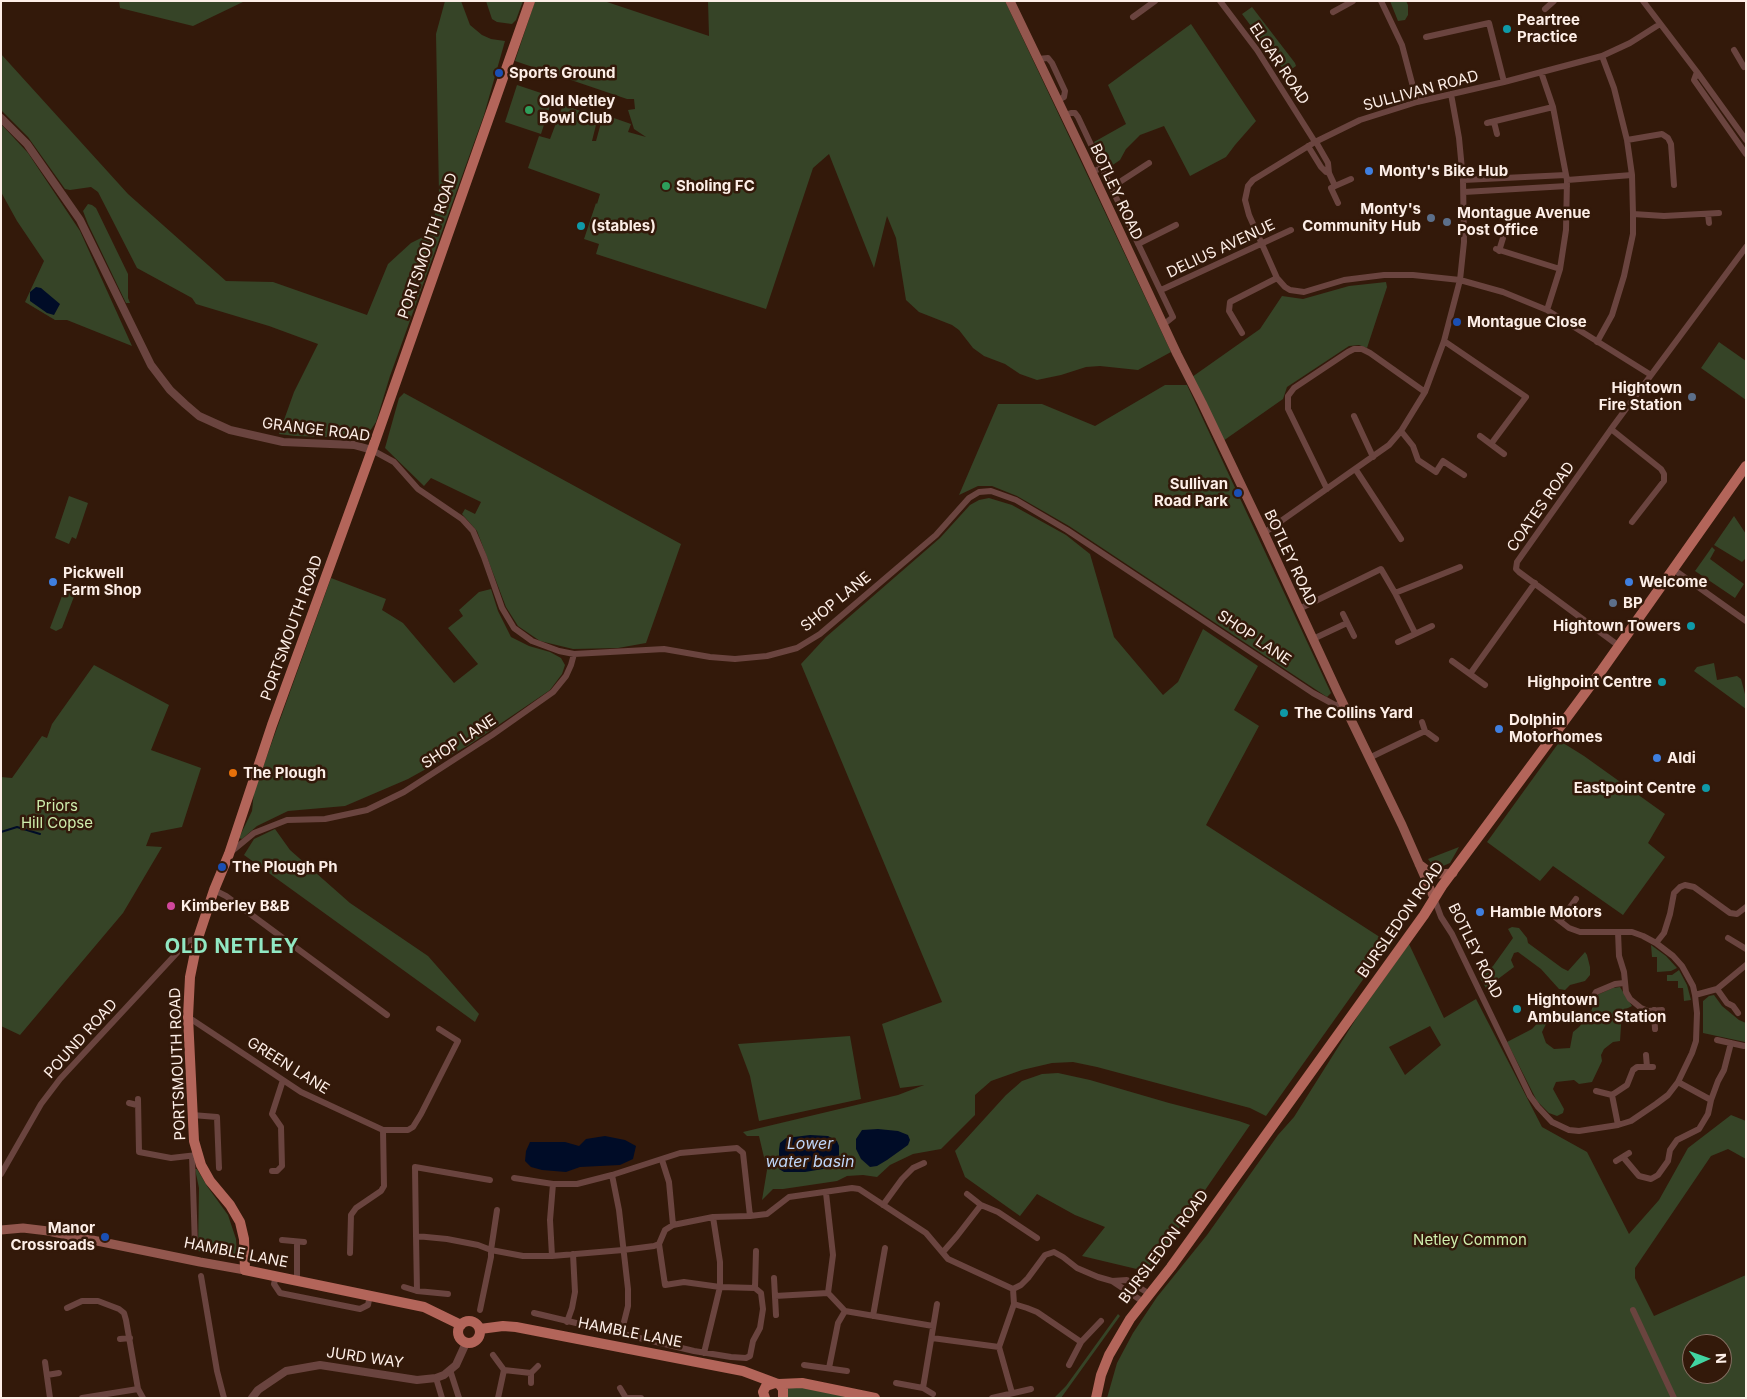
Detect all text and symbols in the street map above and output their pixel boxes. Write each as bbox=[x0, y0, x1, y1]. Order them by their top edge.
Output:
place label: Peartree Practice bbox=[1517, 11, 1580, 46]
street label: ELGAR ROAD bbox=[1245, 20, 1313, 108]
marker: Peartree Practice bbox=[1501, 23, 1513, 35]
place label: Sports Ground bbox=[509, 64, 616, 82]
marker: Sports Ground bbox=[493, 67, 505, 79]
street label: SULLIVAN ROAD bbox=[1361, 67, 1481, 115]
place label: Old Netley Bowl Club bbox=[539, 92, 615, 127]
marker: Old Netley Bowl Club bbox=[523, 104, 535, 116]
street label: BOTLEY ROAD bbox=[1086, 141, 1146, 243]
place label: Monty's Bike Hub bbox=[1379, 162, 1508, 180]
marker: Monty's Bike Hub bbox=[1363, 165, 1375, 177]
street label: PORTSMOUTH ROAD bbox=[395, 171, 461, 321]
place label: Sholing FC bbox=[676, 177, 755, 195]
marker: Sholing FC bbox=[660, 180, 672, 192]
place label: Monty's Community Hub bbox=[1302, 200, 1421, 235]
place label: Montague Avenue Post Office bbox=[1457, 204, 1591, 239]
marker: Monty's Community Hub bbox=[1425, 212, 1437, 224]
street label: DELIUS AVENUE bbox=[1164, 216, 1278, 282]
marker: Montague Avenue Post Office bbox=[1441, 216, 1453, 228]
place label: (stables) bbox=[591, 217, 656, 235]
marker: (stables) bbox=[575, 220, 587, 232]
place label: Montague Close bbox=[1467, 313, 1587, 331]
marker: Montague Close bbox=[1451, 316, 1463, 328]
place label: Hightown Fire Station bbox=[1599, 379, 1682, 414]
marker: Hightown Fire Station bbox=[1686, 391, 1698, 403]
street label: GRANGE ROAD bbox=[261, 414, 371, 446]
street label: COATES ROAD bbox=[1503, 459, 1579, 555]
place label: Sullivan Road Park bbox=[1154, 475, 1228, 510]
marker: Sullivan Road Park bbox=[1232, 487, 1244, 499]
street label: BOTLEY ROAD bbox=[1260, 507, 1320, 609]
street label: PORTSMOUTH ROAD bbox=[257, 553, 327, 703]
place label: Pickwell Farm Shop bbox=[63, 564, 142, 599]
street label: SHOP LANE bbox=[797, 568, 875, 636]
place label: Welcome bbox=[1639, 573, 1707, 591]
marker: Pickwell Farm Shop bbox=[47, 576, 59, 588]
marker: Welcome bbox=[1623, 576, 1635, 588]
place label: BP bbox=[1623, 594, 1643, 612]
marker: BP bbox=[1607, 597, 1619, 609]
street label: SHOP LANE bbox=[1214, 607, 1294, 669]
place label: Hightown Towers bbox=[1553, 617, 1681, 635]
marker: Hightown Towers bbox=[1685, 620, 1697, 632]
place label: Highpoint Centre bbox=[1527, 673, 1652, 691]
marker: Highpoint Centre bbox=[1656, 676, 1668, 688]
place label: The Collins Yard bbox=[1294, 704, 1413, 722]
marker: The Collins Yard bbox=[1278, 707, 1290, 719]
street label: SHOP LANE bbox=[418, 711, 500, 773]
place label: Dolphin Motorhomes bbox=[1509, 711, 1603, 746]
marker: Dolphin Motorhomes bbox=[1493, 723, 1505, 735]
place label: Aldi bbox=[1667, 749, 1696, 767]
marker: Aldi bbox=[1651, 752, 1663, 764]
place label: The Plough bbox=[243, 764, 326, 782]
marker: The Plough bbox=[227, 767, 239, 779]
place label: Eastpoint Centre bbox=[1574, 779, 1696, 797]
marker: Eastpoint Centre bbox=[1700, 782, 1712, 794]
park label: Priors Hill Copse bbox=[21, 797, 93, 832]
place label: The Plough Ph bbox=[232, 858, 338, 876]
street label: BURSLEDON ROAD bbox=[1354, 859, 1448, 981]
marker: The Plough Ph bbox=[216, 861, 228, 873]
place label: Kimberley B&B bbox=[181, 897, 290, 915]
marker: Kimberley B&B bbox=[165, 900, 177, 912]
street label: BOTLEY ROAD bbox=[1444, 900, 1506, 1002]
place label: Hamble Motors bbox=[1490, 903, 1602, 921]
marker: Hamble Motors bbox=[1474, 906, 1486, 918]
district label: OLD NETLEY bbox=[163, 935, 301, 959]
street label: PORTSMOUTH ROAD bbox=[166, 987, 190, 1141]
place label: Hightown Ambulance Station bbox=[1527, 991, 1666, 1026]
street label: POUND ROAD bbox=[41, 996, 121, 1082]
marker: Hightown Ambulance Station bbox=[1511, 1003, 1523, 1015]
street label: GREEN LANE bbox=[244, 1034, 332, 1098]
water label: Lower water basin bbox=[766, 1134, 854, 1172]
street label: BURSLEDON ROAD bbox=[1115, 1187, 1213, 1307]
place label: Manor Crossroads bbox=[11, 1219, 95, 1254]
marker: Manor Crossroads bbox=[99, 1231, 111, 1243]
park label: Netley Common bbox=[1413, 1231, 1527, 1249]
street label: HAMBLE LANE bbox=[182, 1234, 290, 1272]
street label: HAMBLE LANE bbox=[576, 1314, 684, 1352]
north arrow bbox=[1682, 1334, 1732, 1384]
street label: JURD WAY bbox=[325, 1344, 405, 1372]
text: N bbox=[1713, 1353, 1730, 1364]

